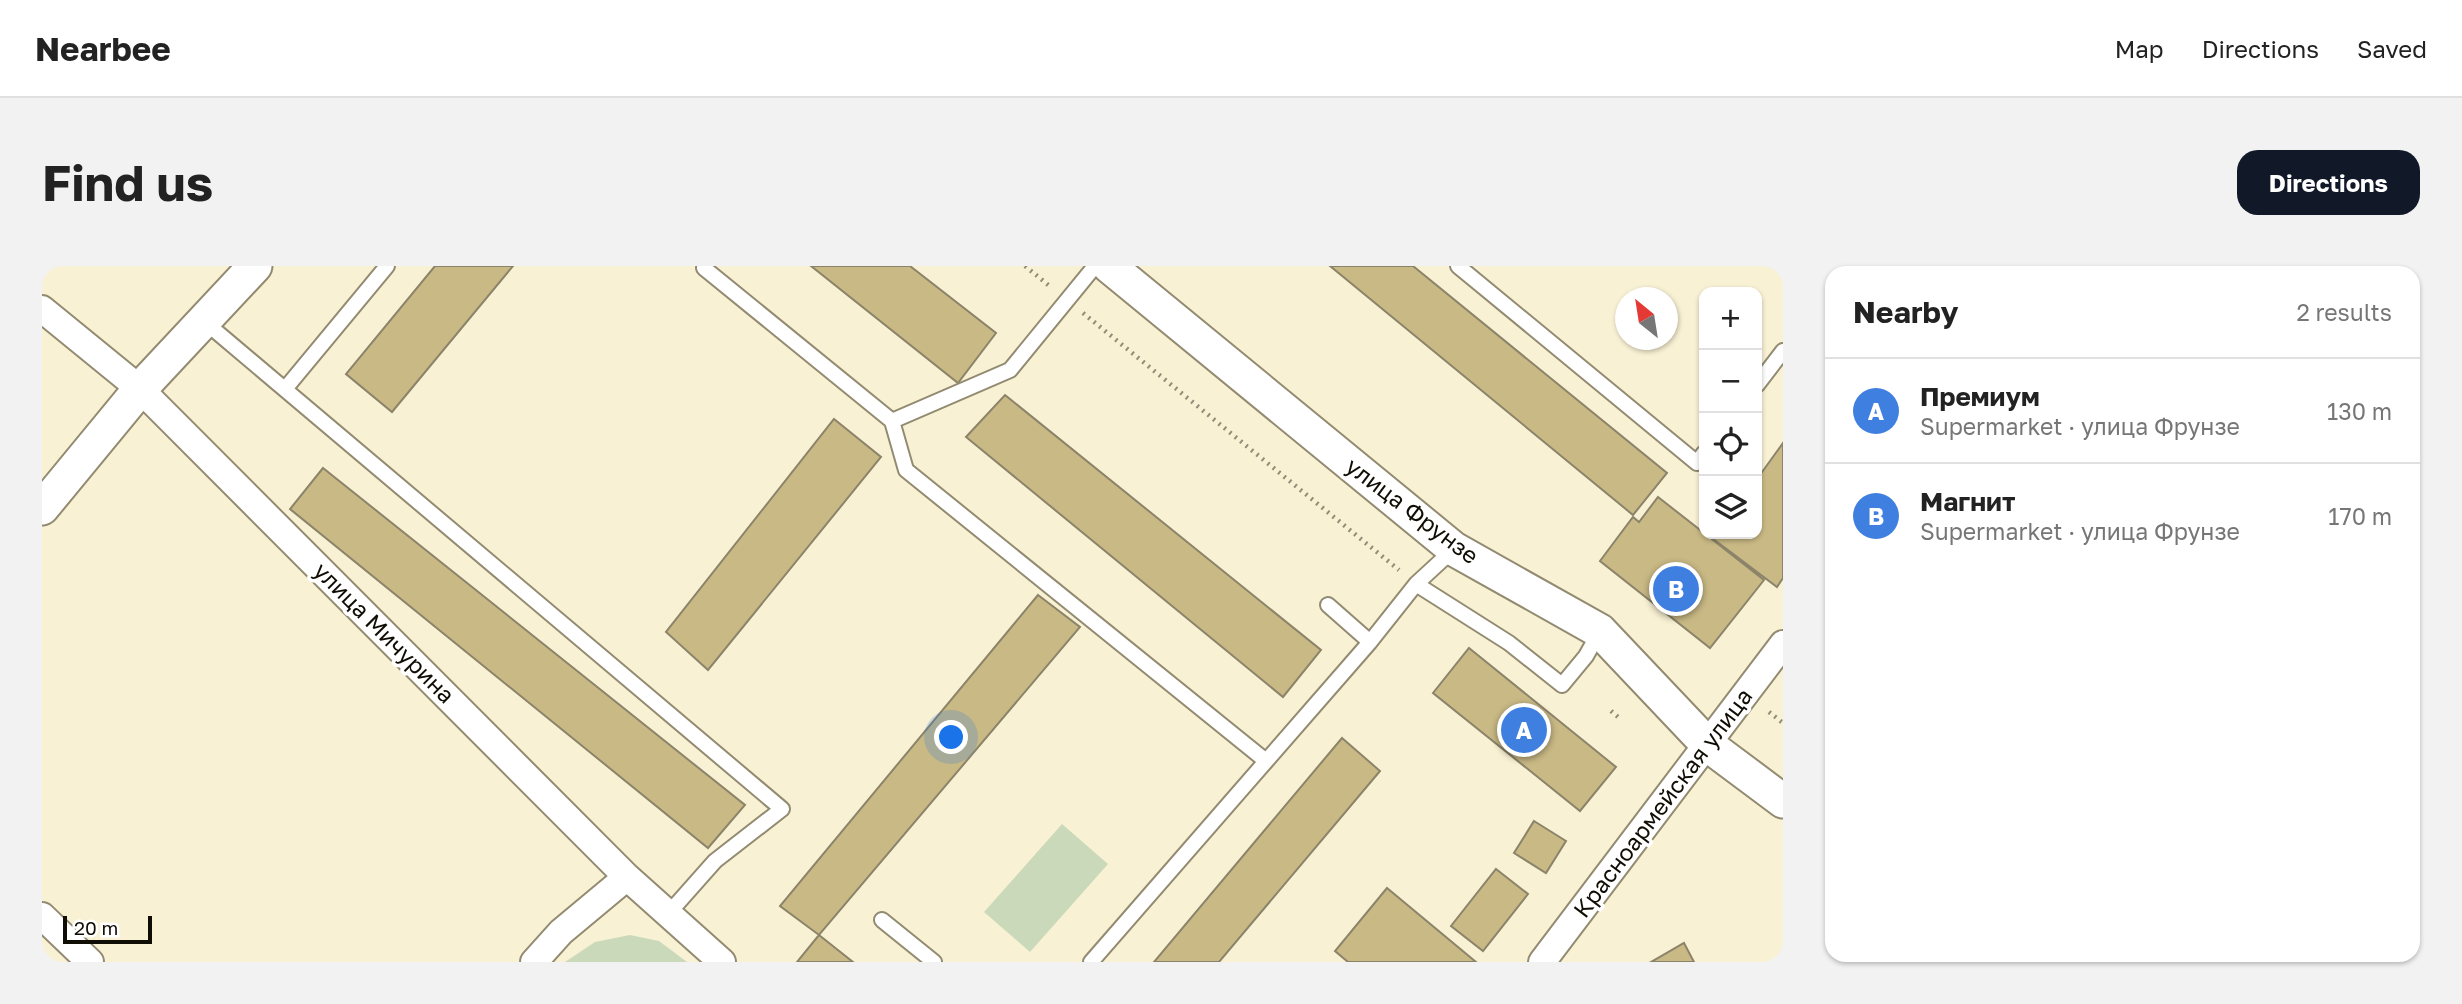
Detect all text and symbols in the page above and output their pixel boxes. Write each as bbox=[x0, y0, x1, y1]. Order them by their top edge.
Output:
text: Nearbee bbox=[35, 29, 171, 68]
text: Map bbox=[2115, 34, 2164, 63]
text: Directions bbox=[2202, 34, 2319, 63]
text: Saved bbox=[2357, 34, 2427, 63]
button: Directions bbox=[2237, 150, 2420, 215]
text: Find us bbox=[42, 153, 213, 212]
north arrow bbox=[1615, 287, 1678, 350]
map controls bbox=[1699, 287, 1762, 539]
button: + bbox=[1699, 287, 1762, 350]
text: Nearby bbox=[1853, 294, 1958, 330]
text: 2 results bbox=[2296, 298, 2392, 326]
button: − bbox=[1699, 350, 1762, 413]
text: Премиум bbox=[1920, 381, 2040, 412]
text: A bbox=[1868, 397, 1884, 425]
text: 130 m bbox=[2327, 397, 2392, 425]
text: Supermarket · улица Фрунзе bbox=[1920, 412, 2240, 440]
button: locate bbox=[1699, 413, 1762, 476]
street label: улица Фрунзе bbox=[1341, 451, 1484, 569]
button: layers bbox=[1699, 476, 1762, 539]
text: Магнит bbox=[1920, 486, 2015, 517]
text: B bbox=[1868, 502, 1884, 530]
text: 170 m bbox=[2328, 502, 2392, 530]
text: Supermarket · улица Фрунзе bbox=[1920, 517, 2240, 545]
street label: улица Мичурина bbox=[308, 556, 461, 709]
pin: B bbox=[1653, 563, 1699, 615]
street label: Красноармейская улица bbox=[1567, 682, 1757, 922]
pin: A bbox=[1501, 704, 1547, 756]
your location bbox=[934, 720, 968, 754]
scale bar bbox=[63, 913, 152, 945]
text: 20 m bbox=[74, 916, 118, 939]

